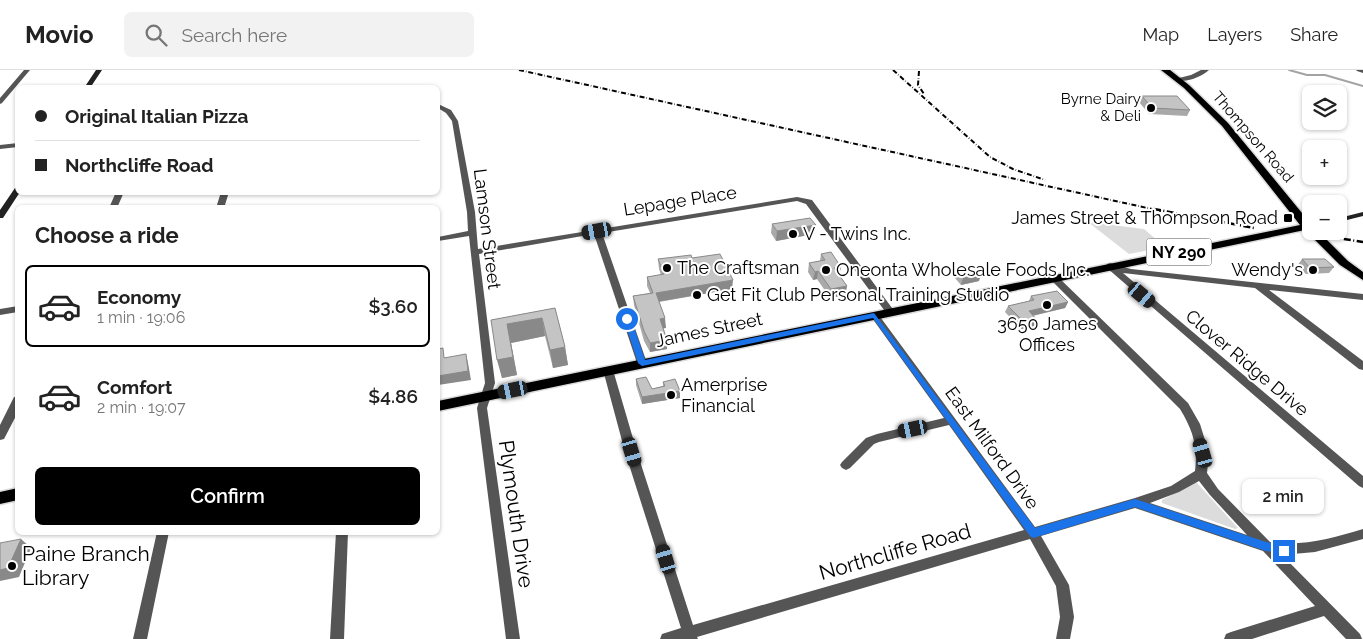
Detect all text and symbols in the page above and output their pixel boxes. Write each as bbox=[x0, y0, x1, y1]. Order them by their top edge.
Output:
search box bbox=[124, 12, 474, 57]
text: Movio bbox=[25, 20, 94, 49]
icon: search bbox=[142, 21, 170, 49]
text: Search here bbox=[182, 24, 287, 46]
text: Map bbox=[1143, 24, 1179, 45]
text: Layers bbox=[1207, 24, 1262, 45]
text: Share bbox=[1290, 24, 1338, 45]
map controls bbox=[1302, 85, 1347, 240]
button: layers bbox=[1302, 85, 1347, 130]
street label: Thompson Road bbox=[1209, 88, 1297, 186]
place label: Byrne Dairy & Deli bbox=[1061, 90, 1141, 125]
marker: Byrne Dairy & Deli bbox=[1145, 102, 1157, 114]
text: Original Italian Pizza bbox=[65, 105, 248, 127]
button: + bbox=[1302, 140, 1347, 185]
text: Northcliffe Road bbox=[65, 154, 214, 176]
street label: Lamson Street bbox=[470, 167, 505, 290]
street label: Lepage Place bbox=[622, 181, 738, 220]
button: − bbox=[1302, 195, 1347, 240]
place label: James Street & Thompson Road bbox=[1011, 207, 1278, 228]
marker: James Street & Thompson Road bbox=[1282, 212, 1294, 224]
car bbox=[580, 221, 613, 241]
text: Choose a ride bbox=[35, 222, 179, 248]
place label: V - Twins Inc. bbox=[803, 223, 911, 244]
marker: V - Twins Inc. bbox=[787, 228, 799, 240]
road number: NY 290 bbox=[1146, 238, 1212, 266]
place label: The Craftsman bbox=[677, 257, 800, 278]
place label: Oneonta Wholesale Foods Inc. bbox=[836, 259, 1090, 280]
place label: Wendy's bbox=[1231, 259, 1303, 280]
marker: The Craftsman bbox=[661, 262, 673, 274]
marker: Oneonta Wholesale Foods Inc. bbox=[820, 264, 832, 276]
marker: Wendy's bbox=[1307, 264, 1319, 276]
car bbox=[1125, 280, 1158, 310]
icon: car bbox=[37, 284, 82, 329]
place label: Get Fit Club Personal Training Studio bbox=[707, 284, 1009, 305]
text: Economy bbox=[97, 286, 181, 308]
marker: Get Fit Club Personal Training Studio bbox=[691, 289, 703, 301]
text: $3.60 bbox=[368, 295, 418, 317]
marker: 3650 James Offices bbox=[1041, 299, 1053, 311]
street label: Clover Ridge Drive bbox=[1182, 305, 1313, 420]
text: 1 min · 19:06 bbox=[97, 308, 185, 327]
route start bbox=[616, 308, 638, 330]
street label: James Street bbox=[654, 308, 764, 351]
place label: 3650 James Offices bbox=[997, 313, 1097, 355]
icon: car bbox=[37, 374, 82, 419]
place label: Amerprise Financial bbox=[681, 374, 768, 416]
text: Comfort bbox=[97, 376, 172, 398]
car bbox=[496, 380, 529, 400]
street label: East Milford Drive bbox=[941, 383, 1044, 513]
text: $4.86 bbox=[368, 385, 418, 407]
marker: Amerprise Financial bbox=[665, 389, 677, 401]
text: 2 min · 19:07 bbox=[97, 398, 186, 417]
car bbox=[896, 419, 929, 439]
car bbox=[620, 435, 643, 469]
car bbox=[1191, 437, 1214, 469]
street label: Plymouth Drive bbox=[494, 439, 539, 589]
button: Confirm bbox=[35, 467, 420, 525]
callout: 2 min bbox=[1243, 478, 1325, 514]
text: 2 min bbox=[1263, 487, 1304, 506]
street label: Northcliffe Road bbox=[816, 518, 974, 585]
route end bbox=[1273, 540, 1295, 562]
place label: Paine Branch Library bbox=[22, 541, 150, 590]
car bbox=[654, 542, 677, 576]
marker: Paine Branch Library bbox=[6, 560, 18, 572]

